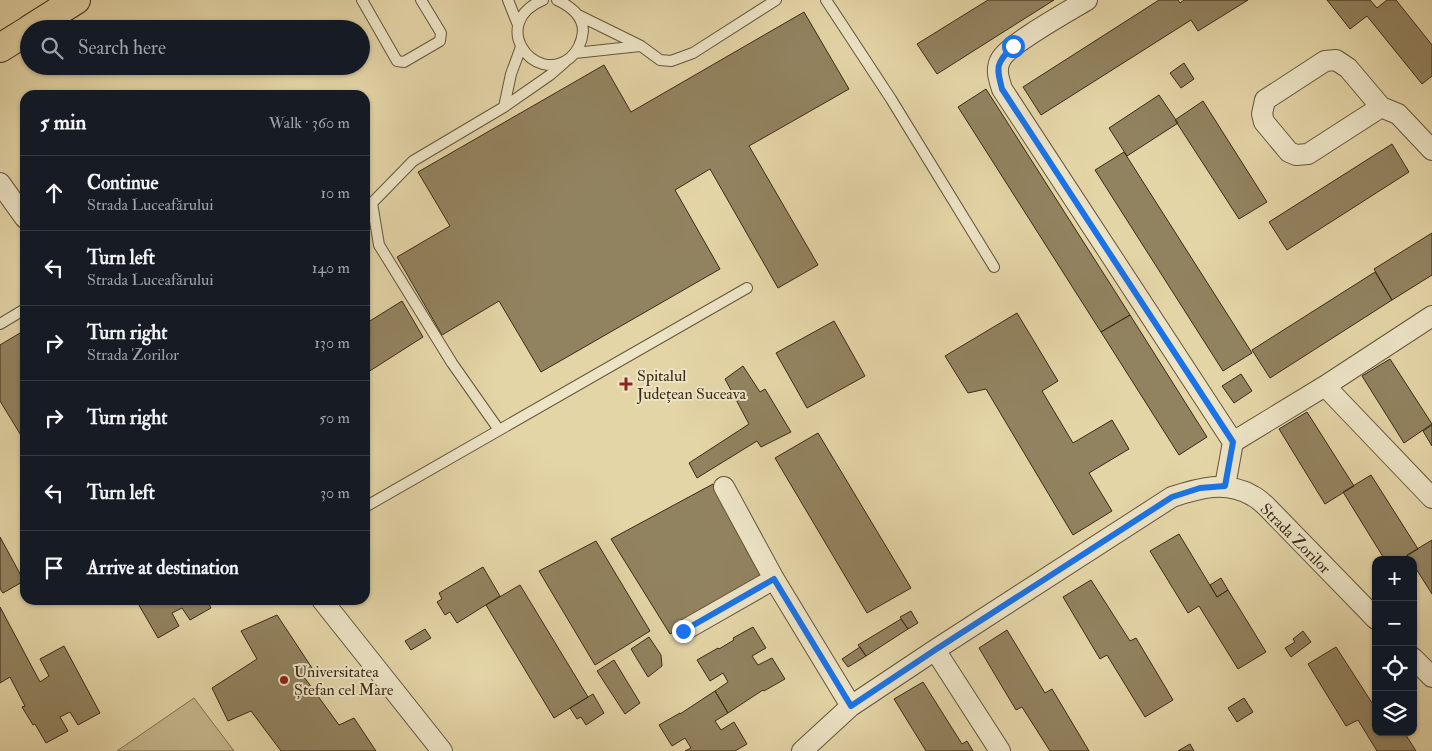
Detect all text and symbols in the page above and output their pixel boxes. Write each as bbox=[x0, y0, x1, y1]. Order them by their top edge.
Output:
search box bbox=[20, 20, 370, 75]
icon: search bbox=[38, 34, 66, 62]
route start bbox=[1002, 35, 1025, 58]
text: Search here bbox=[78, 36, 166, 60]
text: 5 min bbox=[40, 109, 86, 136]
text: Walk · 360 m bbox=[269, 113, 350, 133]
text: Continue bbox=[87, 171, 158, 195]
icon: ahead bbox=[40, 179, 68, 207]
text: 10 m bbox=[320, 183, 350, 203]
text: Strada Luceafărului bbox=[87, 195, 214, 215]
text: Turn left bbox=[87, 246, 155, 270]
icon: left bbox=[40, 254, 68, 282]
text: 140 m bbox=[312, 258, 350, 278]
text: Strada Luceafărului bbox=[87, 270, 214, 290]
text: Turn right bbox=[87, 321, 167, 345]
icon: right bbox=[40, 329, 68, 357]
text: 130 m bbox=[314, 333, 350, 353]
text: Strada Zorilor bbox=[87, 345, 179, 365]
place label: Spitalul Județean Suceava bbox=[636, 366, 746, 405]
marker: Spitalul Județean Suceava bbox=[619, 377, 633, 391]
icon: right bbox=[40, 404, 68, 432]
text: Turn right bbox=[87, 406, 167, 430]
text: 50 m bbox=[319, 408, 350, 428]
icon: left bbox=[40, 479, 68, 507]
text: Turn left bbox=[87, 481, 155, 505]
text: 30 m bbox=[320, 483, 350, 503]
street label: Strada Zorilor bbox=[1256, 499, 1335, 578]
icon: arrive bbox=[40, 554, 68, 582]
text: Arrive at destination bbox=[87, 556, 239, 580]
map controls bbox=[1372, 556, 1417, 736]
button: + bbox=[1372, 556, 1417, 601]
button: − bbox=[1372, 601, 1417, 646]
route end bbox=[672, 620, 695, 643]
button: locate bbox=[1372, 646, 1417, 691]
place label: Universitatea Ștefan cel Mare bbox=[294, 662, 394, 700]
marker: Universitatea Ștefan cel Mare bbox=[278, 674, 290, 686]
button: layers bbox=[1372, 691, 1417, 736]

